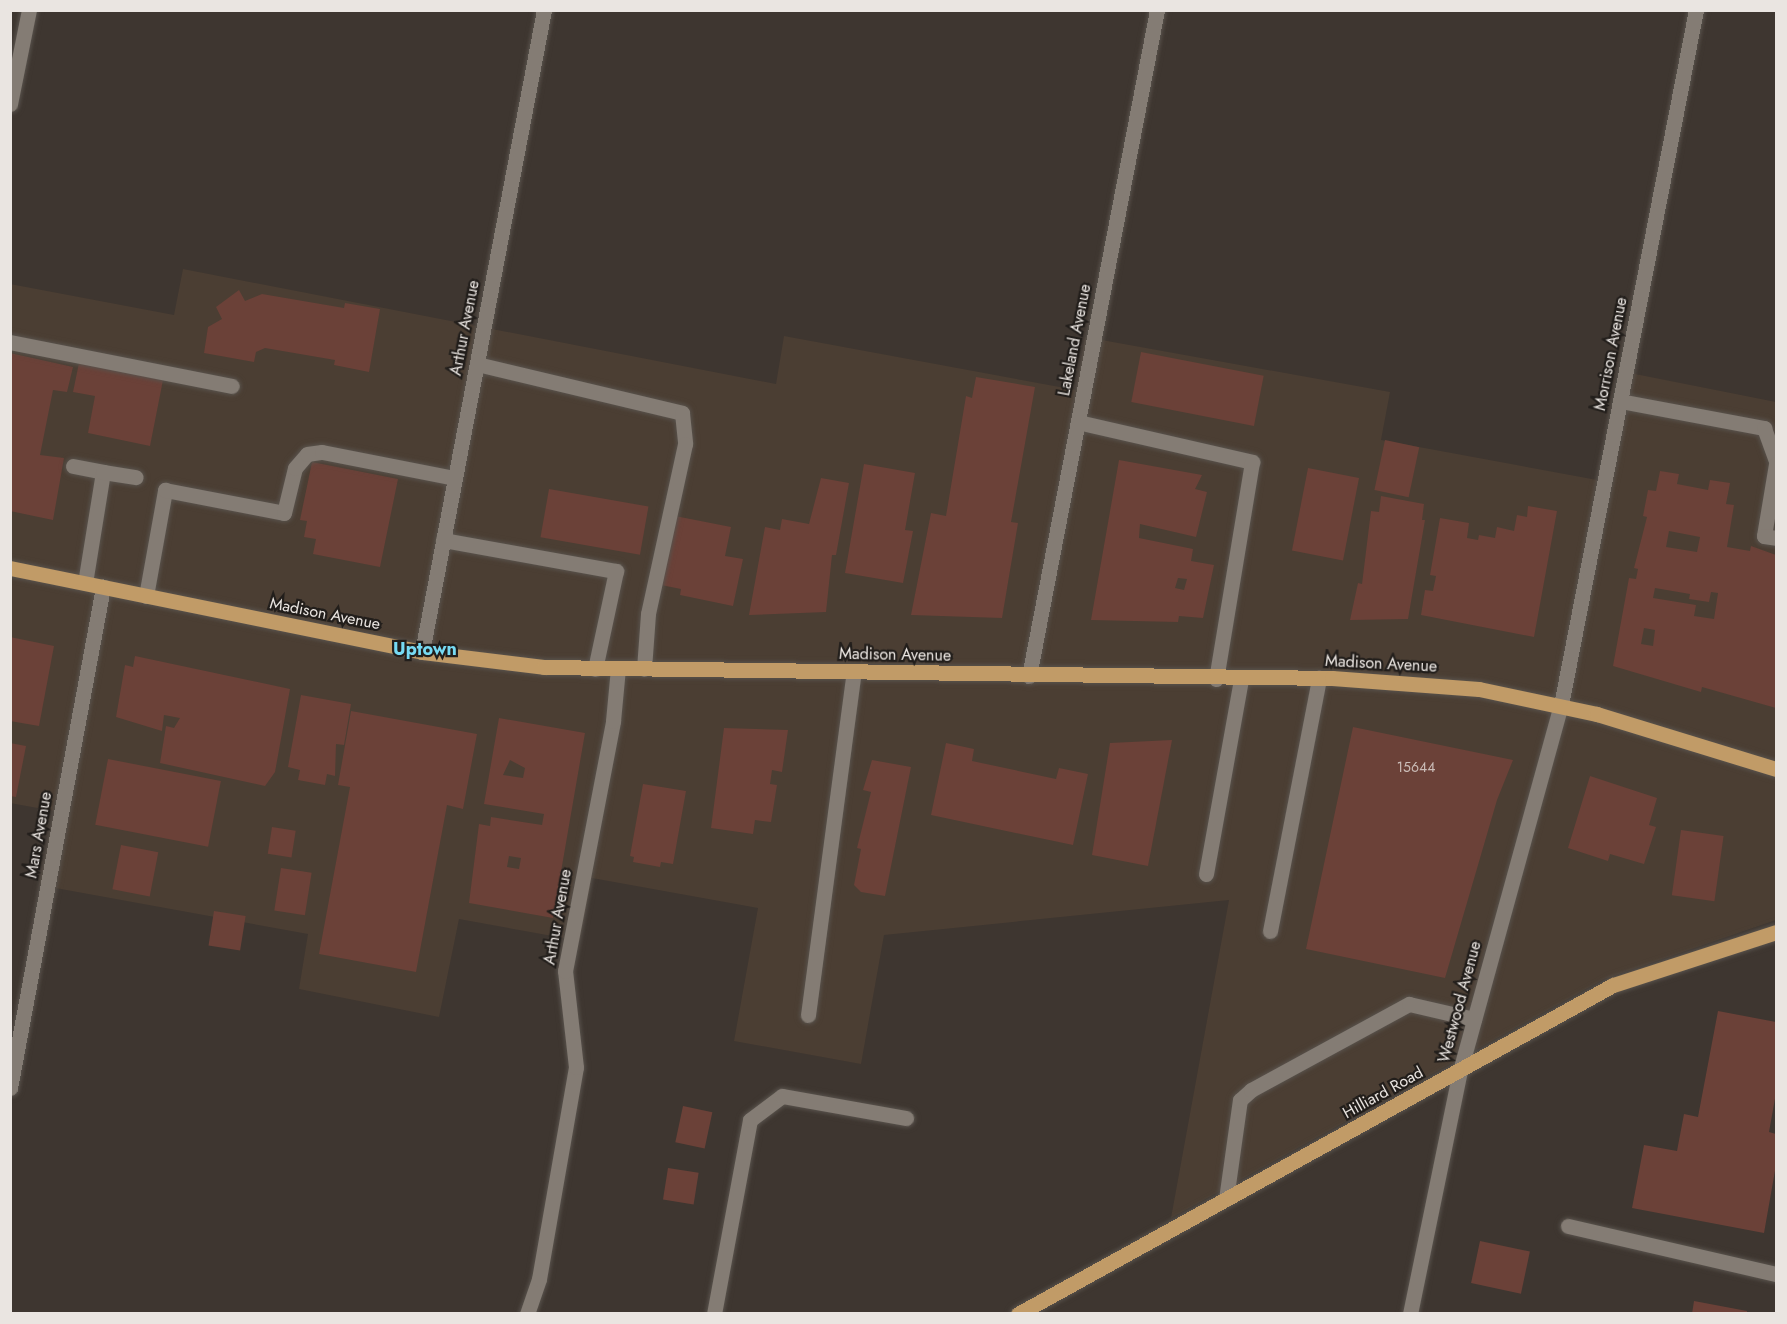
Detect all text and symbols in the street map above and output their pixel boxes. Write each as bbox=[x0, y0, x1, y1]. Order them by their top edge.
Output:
street label: Arthur Avenue bbox=[446, 279, 484, 377]
street label: Lakeland Avenue bbox=[1055, 282, 1095, 398]
street label: Morrison Avenue bbox=[1591, 296, 1631, 412]
street label: Madison Avenue bbox=[268, 594, 382, 634]
district label: Uptown bbox=[393, 638, 457, 660]
street label: Madison Avenue bbox=[839, 644, 951, 666]
street label: Madison Avenue bbox=[1324, 651, 1438, 677]
house number: 15644 bbox=[1397, 759, 1435, 775]
street label: Mars Avenue bbox=[22, 790, 56, 880]
street label: Arthur Avenue bbox=[540, 868, 576, 966]
street label: Westwood Avenue bbox=[1435, 939, 1485, 1065]
street label: Hilliard Road bbox=[1340, 1063, 1426, 1123]

